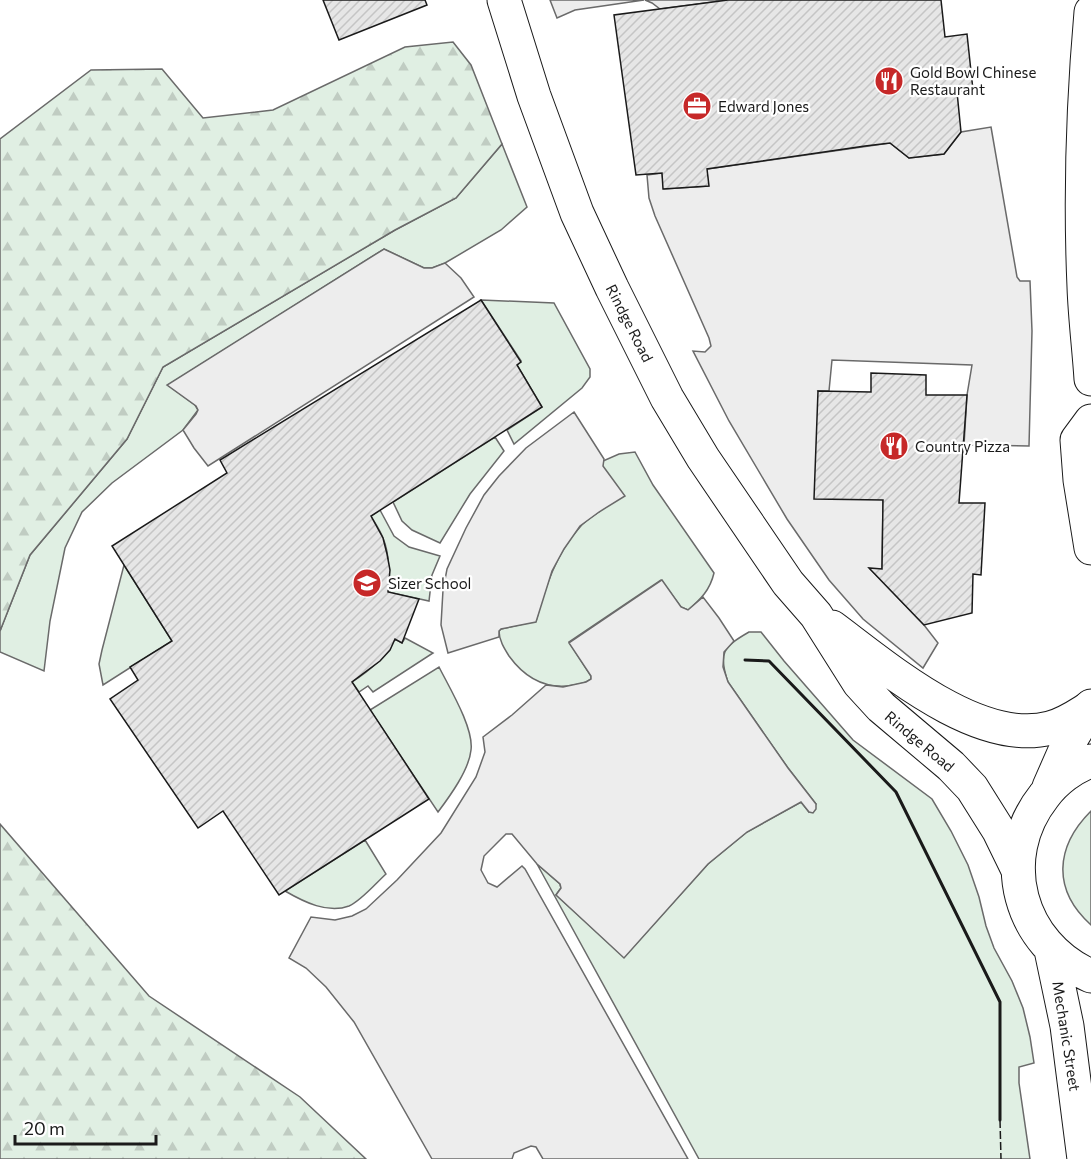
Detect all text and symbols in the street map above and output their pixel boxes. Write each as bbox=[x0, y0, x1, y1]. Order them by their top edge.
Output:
place label: Gold Bowl Chinese Restaurant bbox=[910, 63, 1036, 98]
restaurant icon: Gold Bowl Chinese Restaurant bbox=[873, 65, 905, 97]
office icon: Edward Jones bbox=[681, 90, 713, 122]
place label: Edward Jones bbox=[718, 97, 809, 115]
street label: Rindge Road bbox=[603, 281, 657, 365]
restaurant icon: Country Pizza bbox=[878, 430, 910, 462]
place label: Country Pizza bbox=[915, 437, 1010, 455]
school or university icon: Sizer School bbox=[351, 567, 383, 599]
place label: Sizer School bbox=[388, 574, 471, 592]
street label: Rindge Road bbox=[882, 707, 958, 775]
street label: Mechanic Street bbox=[1049, 980, 1085, 1092]
scale bar bbox=[15, 1108, 156, 1146]
text: 20 m bbox=[24, 1117, 65, 1139]

